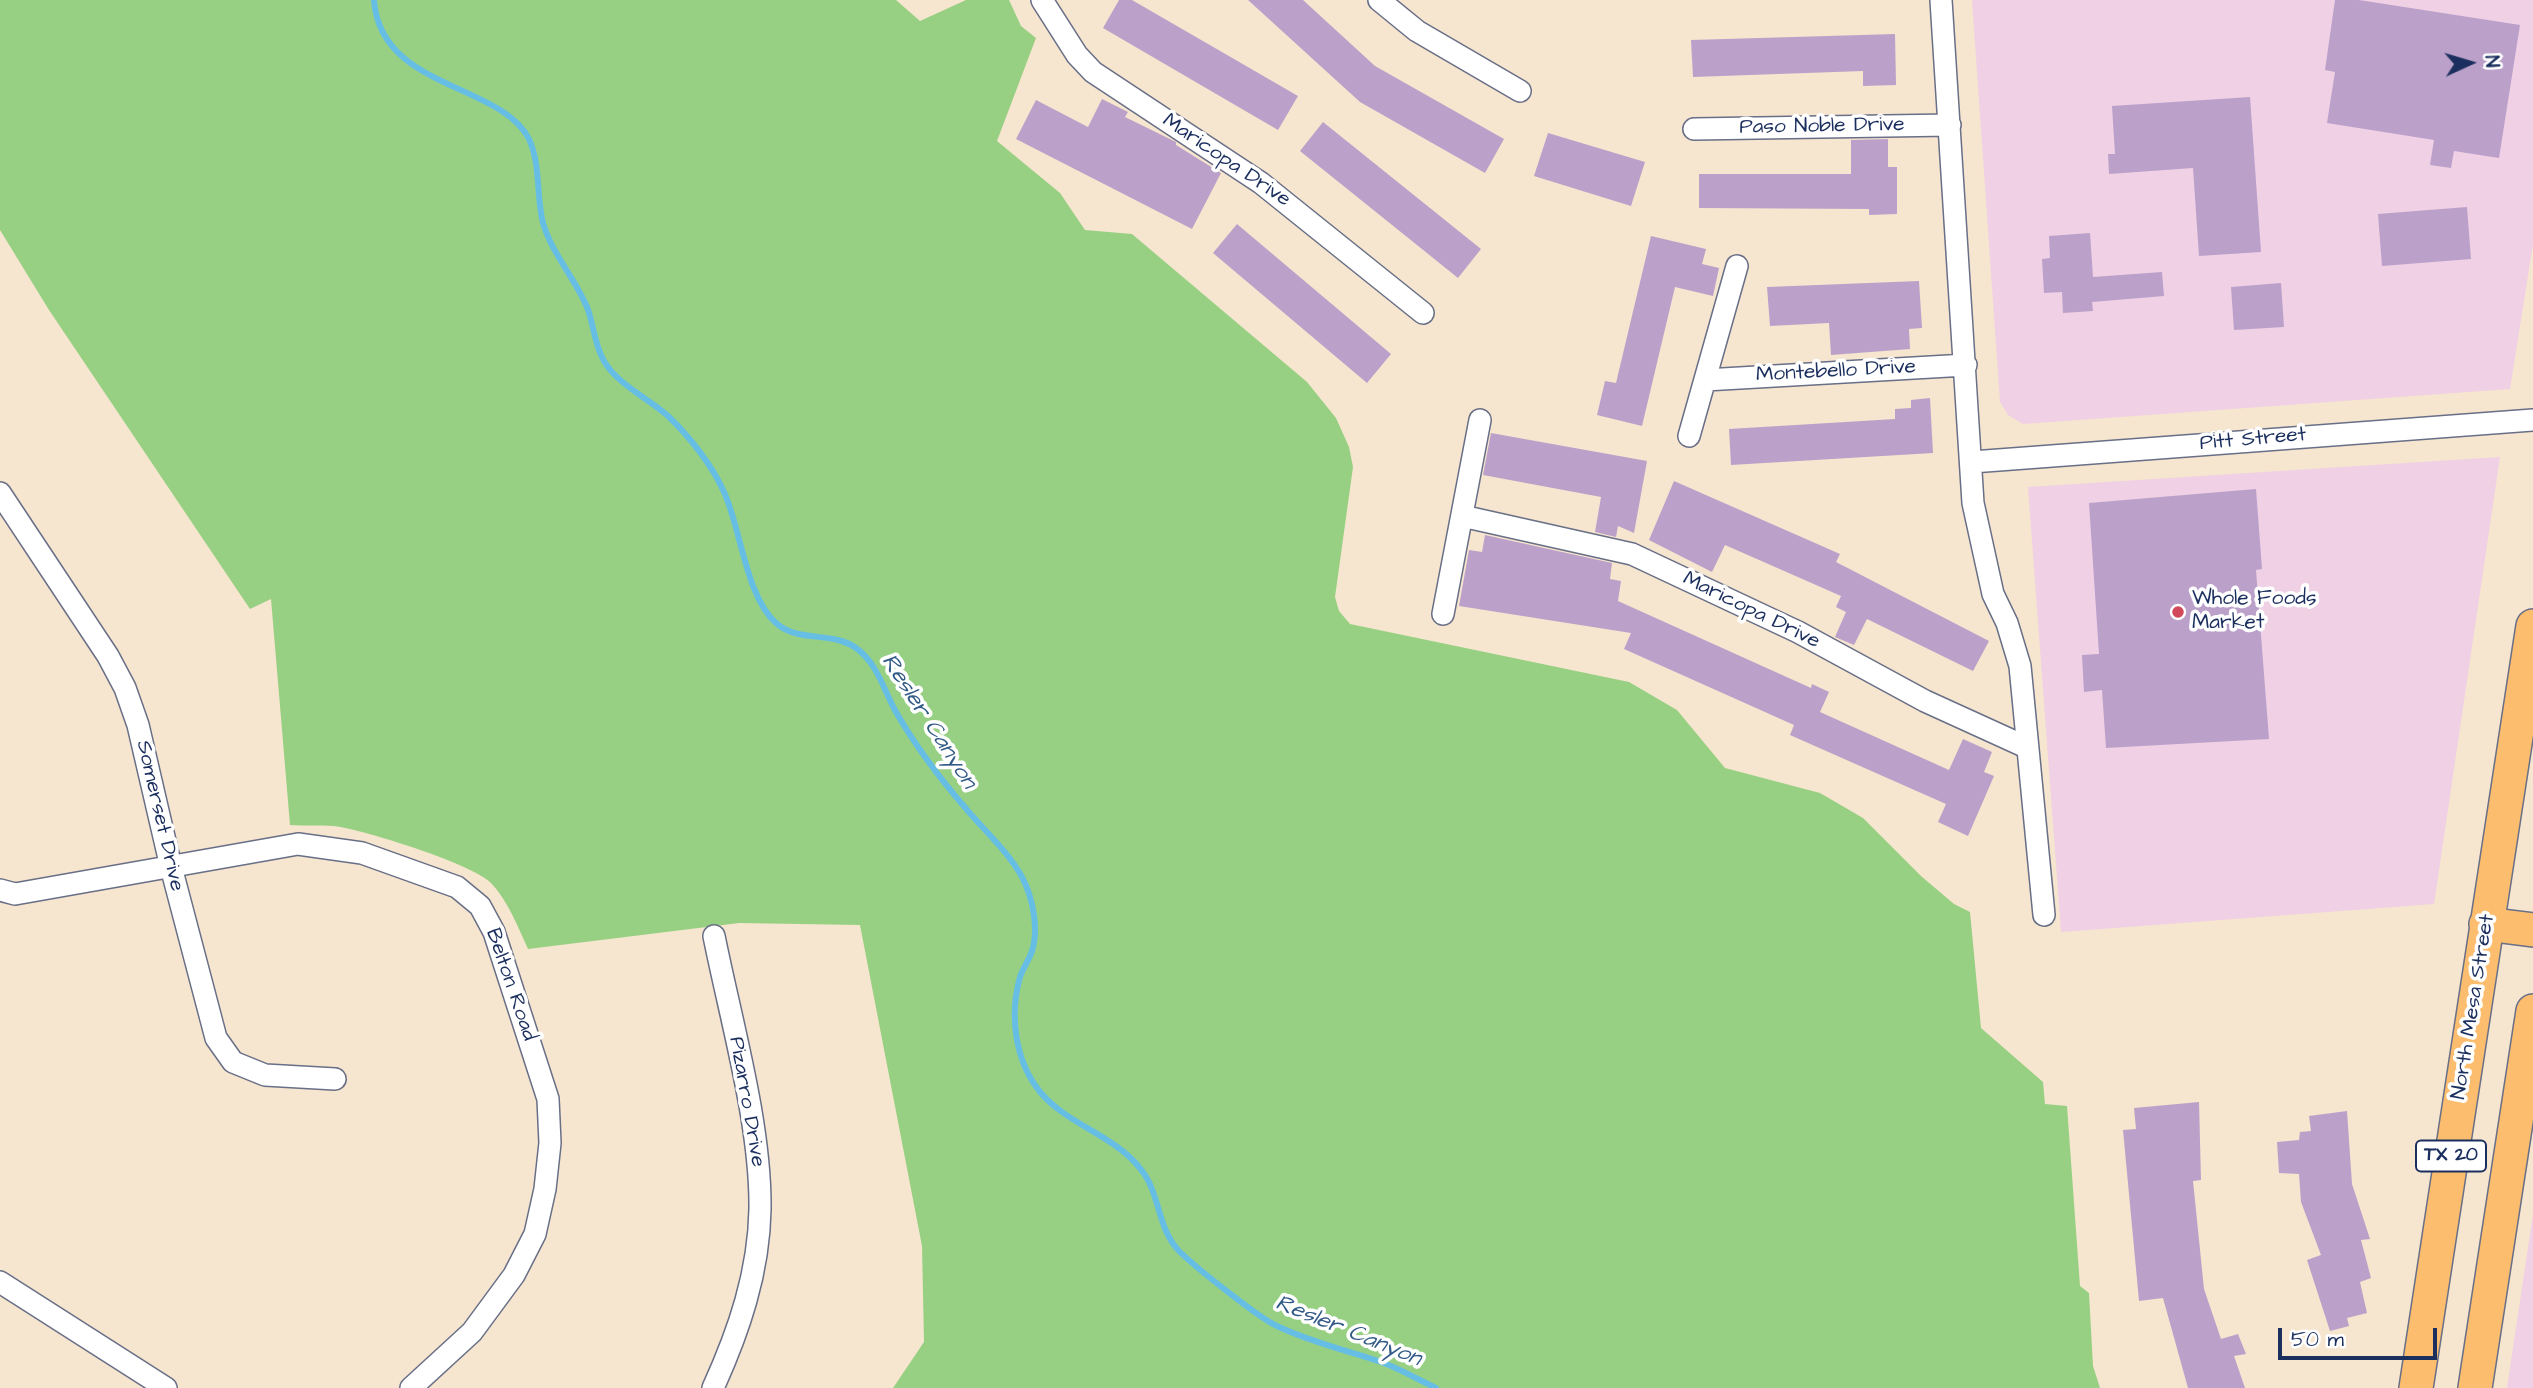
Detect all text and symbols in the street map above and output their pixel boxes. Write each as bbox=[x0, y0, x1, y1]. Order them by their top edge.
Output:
north arrow bbox=[2435, 28, 2505, 98]
text: N bbox=[2478, 55, 2505, 68]
street label: Maricopa Drive bbox=[1157, 109, 1295, 213]
street label: Paso Noble Drive bbox=[1739, 113, 1905, 141]
street label: Montebello Drive bbox=[1755, 355, 1917, 389]
street label: Pitt Street bbox=[2199, 423, 2307, 457]
street label: Maricopa Drive bbox=[1678, 567, 1824, 655]
place label: Whole Foods Market bbox=[2192, 587, 2317, 637]
marker: Whole Foods Market bbox=[2170, 604, 2186, 620]
water label: Resler Canyon bbox=[874, 650, 982, 794]
street label: Somerset Drive bbox=[129, 738, 189, 894]
street label: North Mesa Street bbox=[2447, 913, 2501, 1101]
street label: Belton Road bbox=[479, 926, 541, 1044]
street label: Pizarro Drive bbox=[722, 1035, 770, 1169]
road number: TX 20 bbox=[2416, 1140, 2486, 1172]
water label: Resler Canyon bbox=[1271, 1290, 1425, 1374]
scale bar bbox=[2281, 1314, 2440, 1358]
text: 50 m bbox=[2291, 1325, 2344, 1354]

